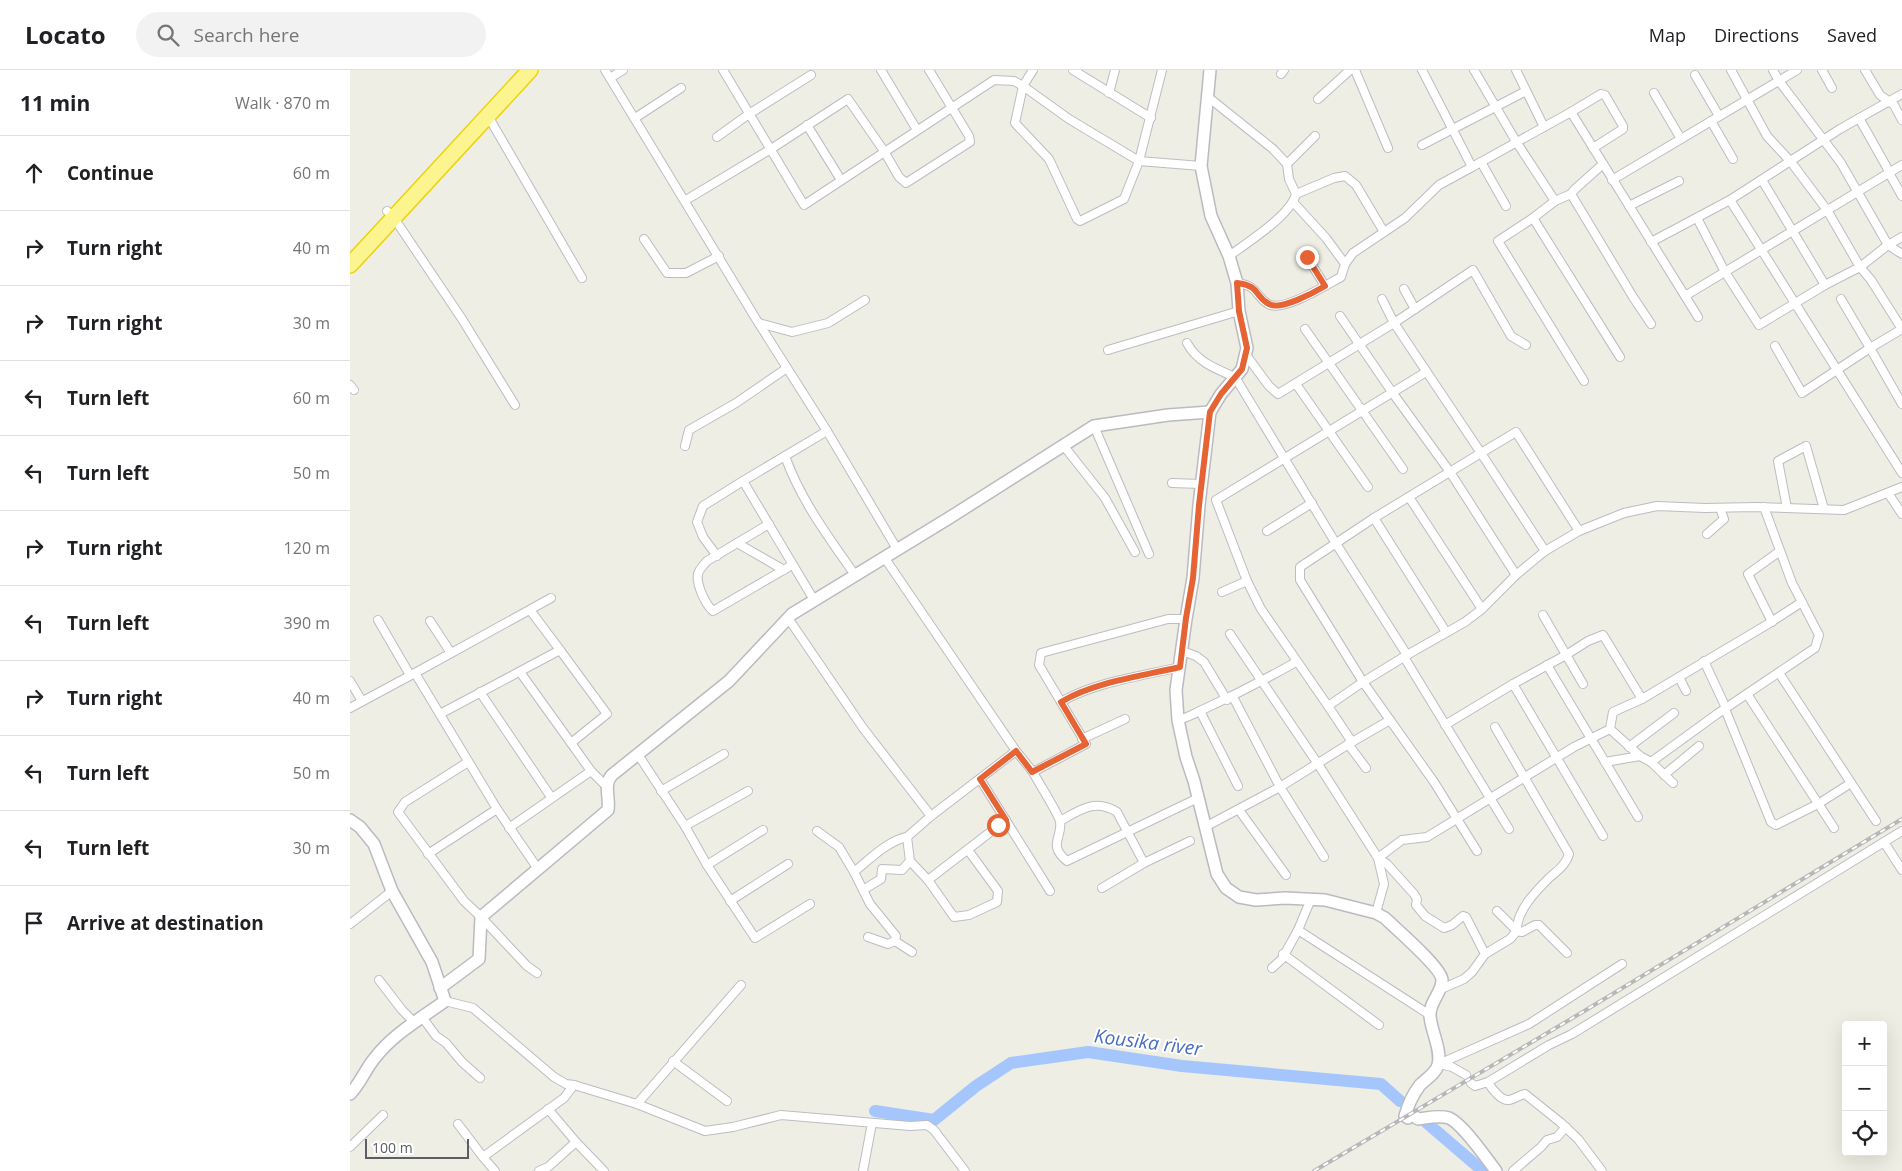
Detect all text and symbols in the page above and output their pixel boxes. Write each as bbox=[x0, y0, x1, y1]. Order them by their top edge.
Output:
search box bbox=[136, 12, 486, 57]
text: Locato bbox=[25, 18, 106, 51]
icon: search bbox=[154, 21, 182, 49]
text: Search here bbox=[194, 22, 299, 48]
text: Map bbox=[1649, 23, 1686, 47]
text: Directions bbox=[1714, 23, 1799, 47]
text: Saved bbox=[1827, 23, 1877, 47]
text: 11 min bbox=[20, 89, 90, 117]
text: Walk · 870 m bbox=[235, 92, 330, 114]
icon: ahead bbox=[20, 159, 48, 187]
text: Continue bbox=[67, 160, 154, 186]
text: 60 m bbox=[293, 162, 330, 184]
icon: right bbox=[20, 234, 48, 262]
text: Turn right bbox=[67, 235, 162, 261]
text: 40 m bbox=[293, 237, 330, 259]
route end bbox=[1296, 246, 1319, 269]
icon: right bbox=[20, 309, 48, 337]
text: Turn right bbox=[67, 310, 162, 336]
text: 30 m bbox=[293, 312, 330, 334]
icon: left bbox=[20, 384, 48, 412]
text: Turn left bbox=[67, 385, 149, 411]
text: 60 m bbox=[293, 387, 330, 409]
icon: left bbox=[20, 459, 48, 487]
text: Turn left bbox=[67, 460, 149, 486]
text: 50 m bbox=[293, 462, 330, 484]
icon: right bbox=[20, 534, 48, 562]
text: Turn right bbox=[67, 535, 162, 561]
text: 120 m bbox=[284, 537, 330, 559]
icon: left bbox=[20, 609, 48, 637]
text: Turn left bbox=[67, 610, 149, 636]
text: 390 m bbox=[284, 612, 330, 634]
icon: right bbox=[20, 684, 48, 712]
text: Turn right bbox=[67, 685, 162, 711]
text: 40 m bbox=[293, 687, 330, 709]
icon: left bbox=[20, 759, 48, 787]
text: Turn left bbox=[67, 760, 149, 786]
text: 50 m bbox=[293, 762, 330, 784]
route start bbox=[987, 814, 1010, 837]
icon: left bbox=[20, 834, 48, 862]
text: Turn left bbox=[67, 835, 149, 861]
text: 30 m bbox=[293, 837, 330, 859]
icon: arrive bbox=[20, 909, 48, 937]
text: Arrive at destination bbox=[67, 910, 264, 936]
map controls bbox=[1842, 1021, 1887, 1156]
button: + bbox=[1842, 1021, 1887, 1066]
water label: Kousika river bbox=[1093, 1022, 1205, 1062]
button: − bbox=[1842, 1066, 1887, 1111]
button: locate bbox=[1842, 1111, 1887, 1156]
scale bar bbox=[365, 1136, 469, 1159]
text: 100 m bbox=[372, 1138, 413, 1157]

